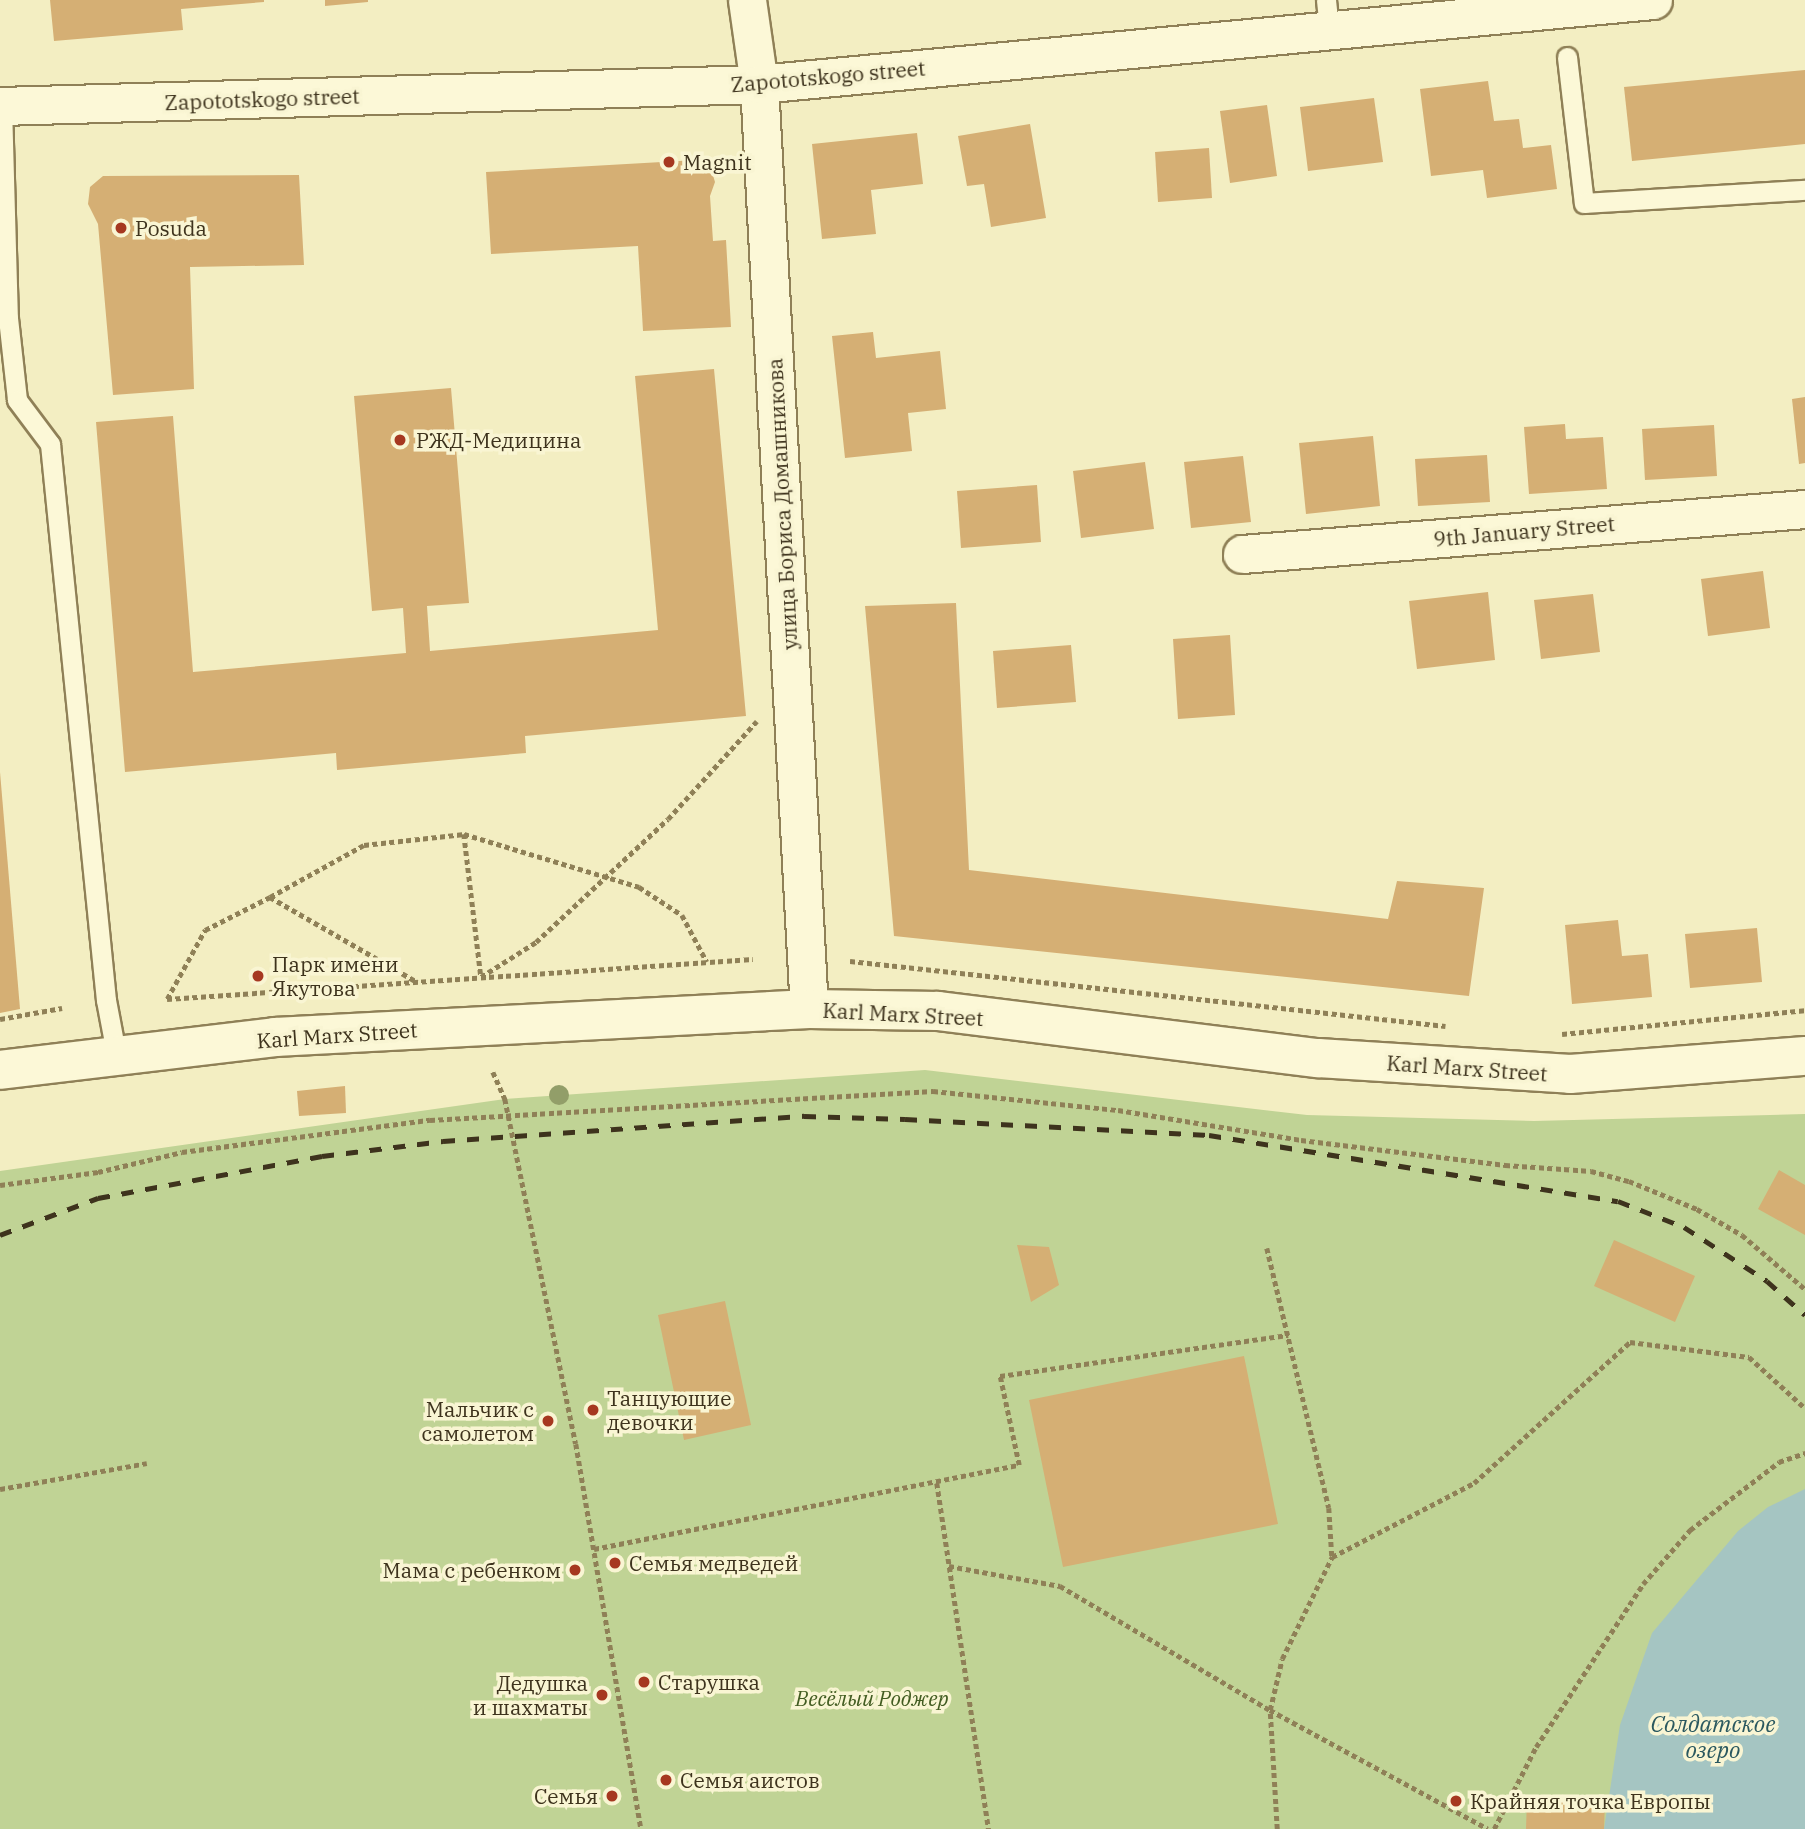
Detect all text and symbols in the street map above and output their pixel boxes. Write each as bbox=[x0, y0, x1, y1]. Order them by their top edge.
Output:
street label: Zapototskogo street bbox=[730, 55, 926, 97]
street label: Zapototskogo street bbox=[164, 83, 360, 115]
place label: Magnit bbox=[683, 149, 752, 175]
marker: Magnit bbox=[661, 154, 677, 170]
place label: Posuda bbox=[135, 215, 207, 241]
marker: Posuda bbox=[113, 220, 129, 236]
street label: улица Бориса Домашникова bbox=[762, 357, 802, 651]
place label: РЖД-Медицина bbox=[416, 427, 581, 453]
marker: РЖД-Медицина bbox=[390, 430, 410, 450]
street label: 9th January Street bbox=[1432, 511, 1616, 551]
place label: Парк имени Якутова bbox=[272, 951, 399, 1001]
marker: Парк имени Якутова bbox=[250, 968, 266, 984]
street label: Karl Marx Street bbox=[822, 997, 984, 1031]
street label: Karl Marx Street bbox=[256, 1017, 418, 1053]
street label: Karl Marx Street bbox=[1386, 1050, 1548, 1086]
place label: Танцующие девочки bbox=[607, 1385, 731, 1435]
place label: Мальчик с самолетом bbox=[422, 1396, 534, 1446]
marker: Танцующие девочки bbox=[585, 1402, 601, 1418]
marker: Мальчик с самолетом bbox=[540, 1413, 556, 1429]
place label: Семья медведей bbox=[629, 1550, 798, 1576]
marker: Семья медведей bbox=[607, 1555, 623, 1571]
place label: Мама с ребенком bbox=[383, 1557, 561, 1583]
marker: Мама с ребенком bbox=[567, 1562, 583, 1578]
place label: Старушка bbox=[658, 1669, 760, 1695]
place label: Дедушка и шахматы bbox=[473, 1670, 588, 1720]
marker: Старушка bbox=[636, 1674, 652, 1690]
park label: Весёлый Роджер bbox=[795, 1685, 949, 1711]
marker: Дедушка и шахматы bbox=[594, 1687, 610, 1703]
water label: Солдатское озеро bbox=[1651, 1709, 1775, 1763]
place label: Семья аистов bbox=[680, 1767, 820, 1793]
marker: Семья аистов bbox=[658, 1772, 674, 1788]
place label: Семья bbox=[534, 1783, 598, 1809]
marker: Семья bbox=[604, 1788, 620, 1804]
place label: Крайняя точка Европы bbox=[1470, 1788, 1711, 1814]
marker: Крайняя точка Европы bbox=[1448, 1793, 1464, 1809]

